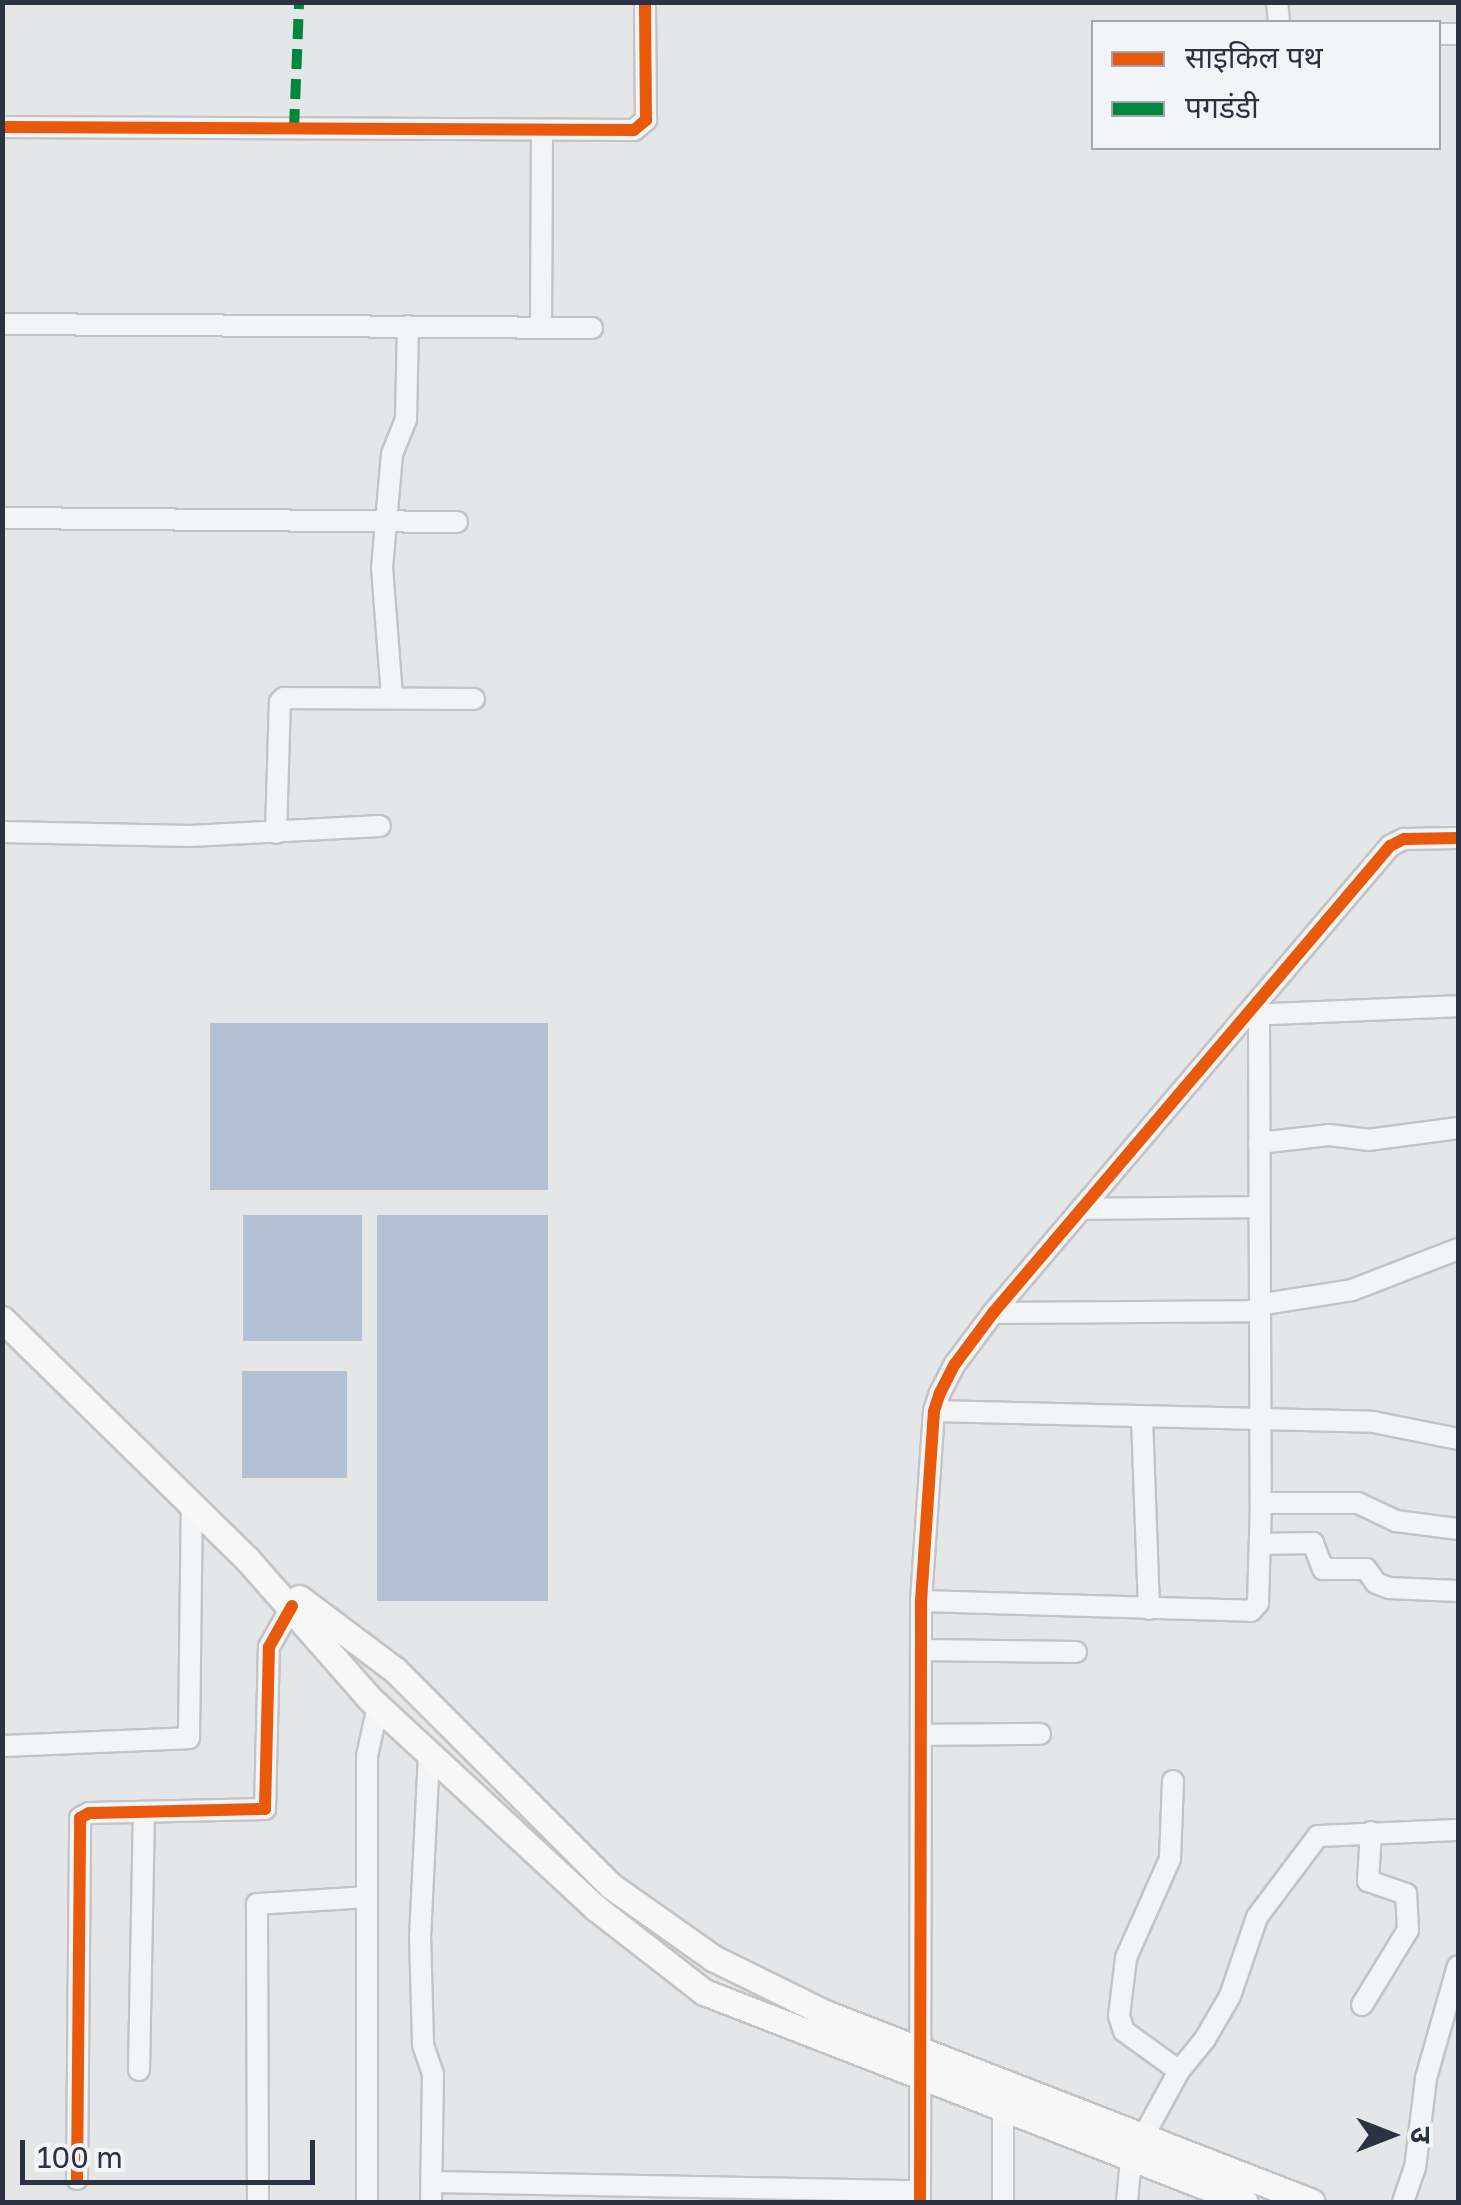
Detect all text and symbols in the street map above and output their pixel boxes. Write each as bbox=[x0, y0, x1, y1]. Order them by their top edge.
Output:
legend bbox=[1091, 20, 1441, 150]
text: साइकिल पथ bbox=[1185, 39, 1323, 75]
text: पगडंडी bbox=[1185, 89, 1259, 125]
north arrow bbox=[1341, 2085, 1441, 2185]
scale bar bbox=[25, 2120, 320, 2182]
text: उ bbox=[1405, 2127, 1438, 2143]
text: 100 m bbox=[37, 2139, 123, 2175]

